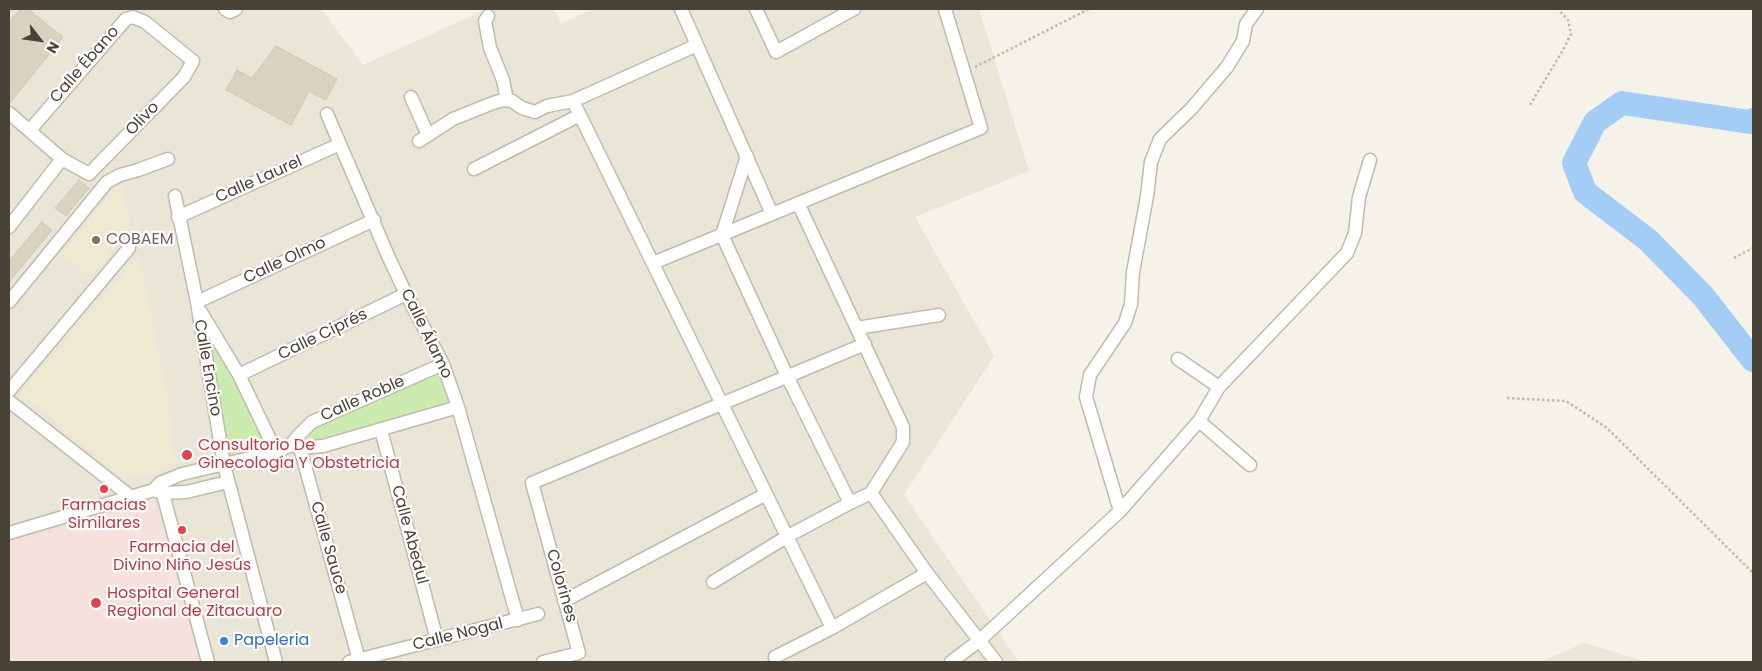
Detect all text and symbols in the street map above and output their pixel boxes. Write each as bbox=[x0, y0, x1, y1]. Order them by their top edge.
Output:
north arrow bbox=[15, 15, 65, 65]
street label: Calle Ébano bbox=[46, 23, 124, 107]
text: N bbox=[42, 38, 64, 57]
street label: Olivo bbox=[122, 98, 164, 140]
street label: Calle Laurel bbox=[213, 152, 305, 208]
place label: COBAEM bbox=[106, 230, 174, 250]
marker: COBAEM bbox=[90, 234, 102, 246]
street label: Calle Olmo bbox=[241, 234, 329, 288]
street label: Calle Álamo bbox=[396, 286, 456, 382]
street label: Calle Ciprés bbox=[275, 305, 371, 365]
street label: Calle Encino bbox=[189, 318, 225, 418]
street label: Calle Roble bbox=[318, 372, 408, 426]
place label: Consultorio De Ginecología Y Obstetricia bbox=[198, 436, 400, 474]
marker: Consultorio De Ginecología Y Obstetricia bbox=[180, 448, 194, 462]
marker: Farmacias Similares bbox=[98, 483, 110, 495]
street label: Calle Abedul bbox=[387, 483, 431, 587]
place label: Farmacias Similares bbox=[62, 496, 146, 534]
street label: Calle Sauce bbox=[306, 500, 350, 596]
marker: Farmacia del Divino Niño Jesús bbox=[176, 524, 188, 536]
place label: Farmacia del Divino Niño Jesús bbox=[113, 538, 251, 576]
street label: Colorines bbox=[541, 547, 581, 625]
place label: Hospital General Regional de Zitacuaro bbox=[107, 584, 282, 622]
marker: Hospital General Regional de Zitacuaro bbox=[89, 596, 103, 610]
street label: Calle Nogal bbox=[411, 615, 505, 655]
place label: Papeleria bbox=[234, 631, 309, 651]
marker: Papeleria bbox=[218, 635, 230, 647]

